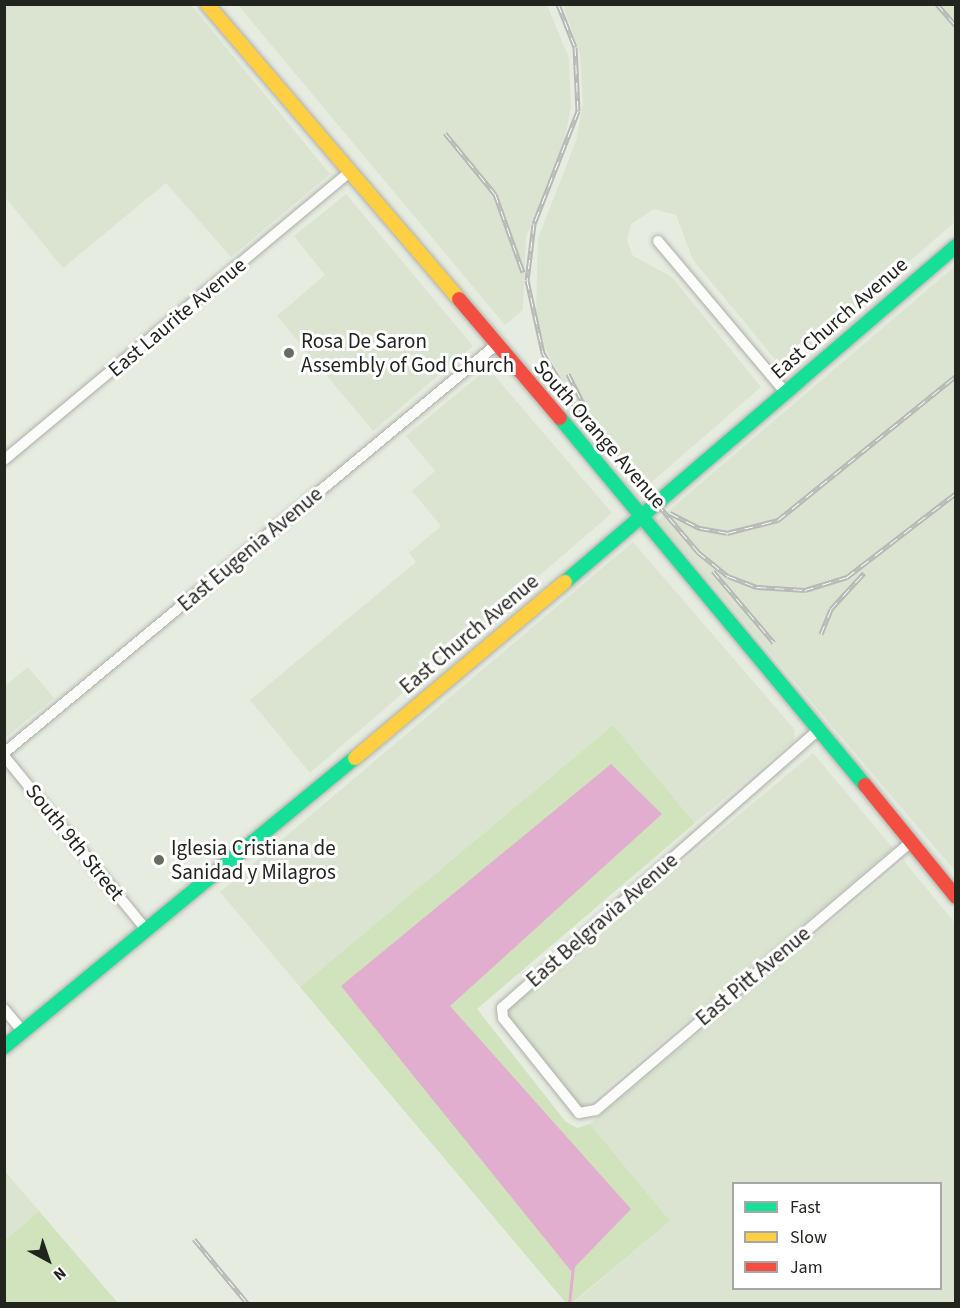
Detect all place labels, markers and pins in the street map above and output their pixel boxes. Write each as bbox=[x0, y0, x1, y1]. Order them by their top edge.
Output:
place label: Rosa De Saron Assembly of God Church bbox=[301, 328, 514, 378]
marker: Rosa De Saron Assembly of God Church bbox=[282, 346, 296, 360]
place label: Iglesia Cristiana de Sanidad y Milagros bbox=[171, 835, 336, 885]
marker: Iglesia Cristiana de Sanidad y Milagros bbox=[152, 853, 166, 867]

